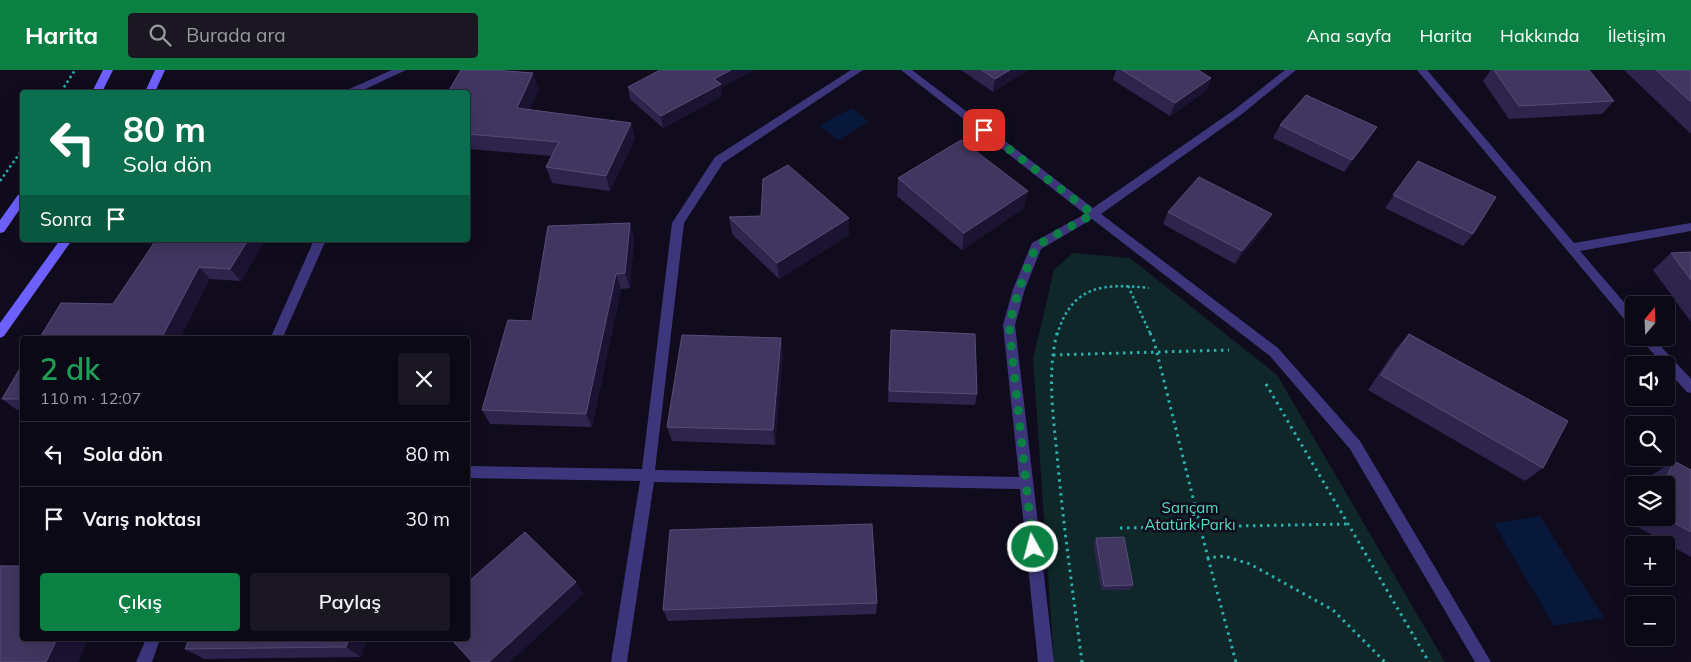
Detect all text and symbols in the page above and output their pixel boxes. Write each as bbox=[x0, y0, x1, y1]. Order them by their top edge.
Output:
search box bbox=[128, 13, 478, 58]
text: Harita bbox=[25, 20, 98, 50]
icon: search bbox=[146, 21, 174, 49]
text: Burada ara bbox=[186, 23, 286, 47]
text: Ana sayfa bbox=[1306, 24, 1392, 47]
text: Harita bbox=[1420, 24, 1472, 47]
text: Hakkında bbox=[1500, 24, 1580, 47]
text: İletişim bbox=[1608, 24, 1666, 47]
text: 80 m bbox=[123, 107, 206, 151]
pin bbox=[963, 109, 1005, 151]
icon: left bbox=[40, 110, 105, 175]
icon: arrive bbox=[970, 116, 998, 144]
text: Sola dön bbox=[123, 150, 212, 178]
icon: arrive bbox=[102, 205, 130, 233]
text: Sonra bbox=[40, 207, 92, 231]
north arrow bbox=[1625, 296, 1675, 346]
map controls bbox=[1625, 296, 1675, 646]
text: 2 dk bbox=[40, 350, 100, 388]
button: close bbox=[398, 353, 450, 405]
button: sound bbox=[1625, 356, 1675, 406]
text: 110 m · 12:07 bbox=[40, 388, 141, 408]
button: search bbox=[1625, 416, 1675, 466]
icon: left bbox=[40, 440, 68, 468]
text: Sola dön bbox=[83, 442, 163, 466]
text: 80 m bbox=[406, 442, 450, 466]
button: layers bbox=[1625, 476, 1675, 526]
park label: Sarıçam Atatürk Parkı bbox=[1144, 498, 1236, 534]
icon: arrive bbox=[40, 505, 68, 533]
text: Varış noktası bbox=[83, 507, 201, 531]
text: 30 m bbox=[406, 507, 450, 531]
position arrow bbox=[1006, 520, 1058, 572]
button: + bbox=[1625, 536, 1675, 586]
button: Çıkış bbox=[40, 573, 240, 631]
button: Paylaş bbox=[250, 573, 450, 631]
button: − bbox=[1625, 596, 1675, 646]

